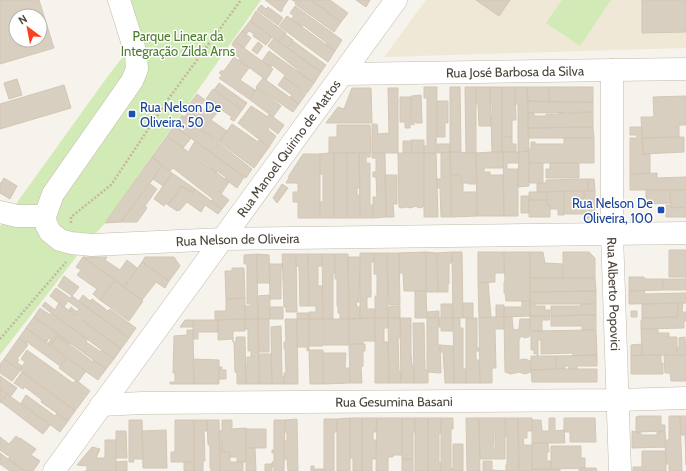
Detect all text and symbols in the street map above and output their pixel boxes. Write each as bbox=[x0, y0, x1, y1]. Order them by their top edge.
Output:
north arrow bbox=[8, 8, 48, 48]
text: N bbox=[16, 12, 30, 28]
park label: Parque Linear da Integração Zilda Arns bbox=[121, 28, 236, 59]
street label: Rua José Barbosa da Silva bbox=[446, 62, 585, 81]
street label: Rua Manoel Quirino de Mattos bbox=[233, 76, 344, 220]
place label: Rua Nelson De Oliveira, 50 bbox=[140, 99, 221, 130]
marker: Rua Nelson De Oliveira, 50 bbox=[127, 109, 137, 119]
place label: Rua Nelson De Oliveira, 100 bbox=[572, 195, 653, 226]
marker: Rua Nelson De Oliveira, 100 bbox=[656, 205, 666, 215]
street label: Rua Nelson de Oliveira bbox=[175, 230, 300, 249]
street label: Rua Alberto Popovici bbox=[604, 237, 624, 351]
street label: Rua Gesumina Basani bbox=[335, 393, 453, 410]

